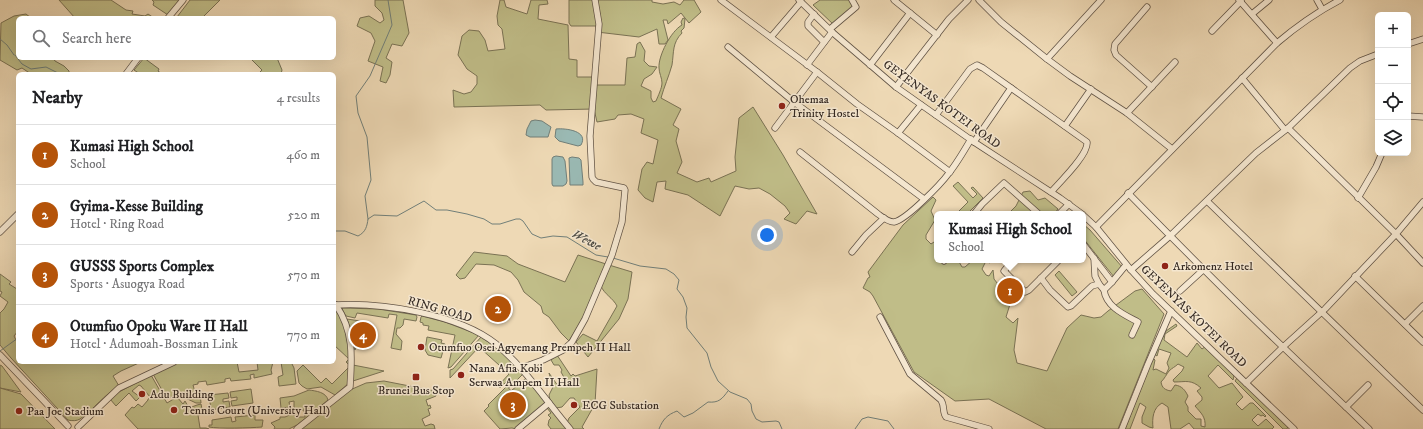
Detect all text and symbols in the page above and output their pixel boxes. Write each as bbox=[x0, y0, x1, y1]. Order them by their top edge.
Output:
map controls bbox=[1375, 12, 1411, 156]
button: + bbox=[1375, 12, 1411, 48]
search box bbox=[16, 16, 336, 60]
icon: search bbox=[30, 27, 52, 49]
text: Search here bbox=[62, 29, 131, 48]
button: − bbox=[1375, 48, 1411, 84]
street label: GEYENYAS KOTEI ROAD bbox=[880, 57, 1003, 152]
button: locate bbox=[1375, 84, 1411, 120]
text: Nearby bbox=[32, 87, 82, 109]
text: 4 results bbox=[277, 90, 320, 106]
place label: Ohemaa Trinity Hostel bbox=[790, 92, 859, 121]
marker: Ohemaa Trinity Hostel bbox=[777, 101, 787, 111]
button: layers bbox=[1375, 120, 1411, 156]
text: Kumasi High School bbox=[70, 137, 193, 156]
text: 1 bbox=[43, 147, 47, 163]
text: 460 m bbox=[286, 147, 320, 163]
text: School bbox=[70, 156, 106, 172]
text: Gyima-Kesse Building bbox=[70, 197, 203, 216]
text: 2 bbox=[42, 207, 48, 223]
text: 520 m bbox=[288, 207, 320, 223]
popup bbox=[934, 211, 1086, 263]
text: Hotel · Ring Road bbox=[70, 216, 164, 232]
text: Kumasi High School bbox=[948, 220, 1072, 239]
your location bbox=[757, 225, 777, 245]
water label: Wewe bbox=[569, 226, 604, 254]
text: School bbox=[948, 239, 984, 255]
text: GUSSS Sports Complex bbox=[70, 257, 214, 276]
place label: Arkomenz Hotel bbox=[1173, 259, 1253, 274]
marker: Arkomenz Hotel bbox=[1160, 261, 1170, 271]
street label: GEYENYAS KOTEI ROAD bbox=[1138, 262, 1250, 371]
text: 3 bbox=[43, 267, 47, 283]
text: 570 m bbox=[287, 267, 320, 283]
text: Sports · Asuogya Road bbox=[70, 276, 185, 292]
pin: 1 bbox=[997, 276, 1023, 306]
street label: RING ROAD bbox=[406, 293, 474, 326]
pin: 2 bbox=[485, 294, 511, 324]
text: Otumfuo Opoku Ware II Hall bbox=[70, 317, 247, 336]
pin: 4 bbox=[350, 320, 376, 350]
text: 4 bbox=[41, 327, 49, 343]
text: 770 m bbox=[287, 327, 320, 343]
text: Hotel · Adumoah-Bossman Link bbox=[70, 336, 238, 352]
place label: Otumfuo Osei Agyemang Prempeh II Hall bbox=[429, 340, 631, 355]
marker: Otumfuo Osei Agyemang Prempeh II Hall bbox=[416, 342, 426, 352]
place label: Nana Afia Kobi Serwaa Ampem II Hall bbox=[469, 361, 580, 390]
marker: Nana Afia Kobi Serwaa Ampem II Hall bbox=[456, 370, 466, 380]
marker: Brunei Bus Stop bbox=[411, 372, 421, 382]
place label: Brunei Bus Stop bbox=[378, 383, 454, 398]
place label: Adu Building bbox=[150, 387, 213, 402]
marker: Adu Building bbox=[137, 389, 147, 399]
pin: 3 bbox=[500, 390, 526, 420]
place label: ECG Substation bbox=[582, 398, 660, 413]
marker: ECG Substation bbox=[569, 400, 579, 410]
place label: Tennis Court (University Hall) bbox=[182, 403, 330, 418]
place label: Paa Joe Stadium bbox=[27, 404, 104, 419]
marker: Tennis Court (University Hall) bbox=[169, 405, 179, 415]
marker: Paa Joe Stadium bbox=[14, 406, 24, 416]

